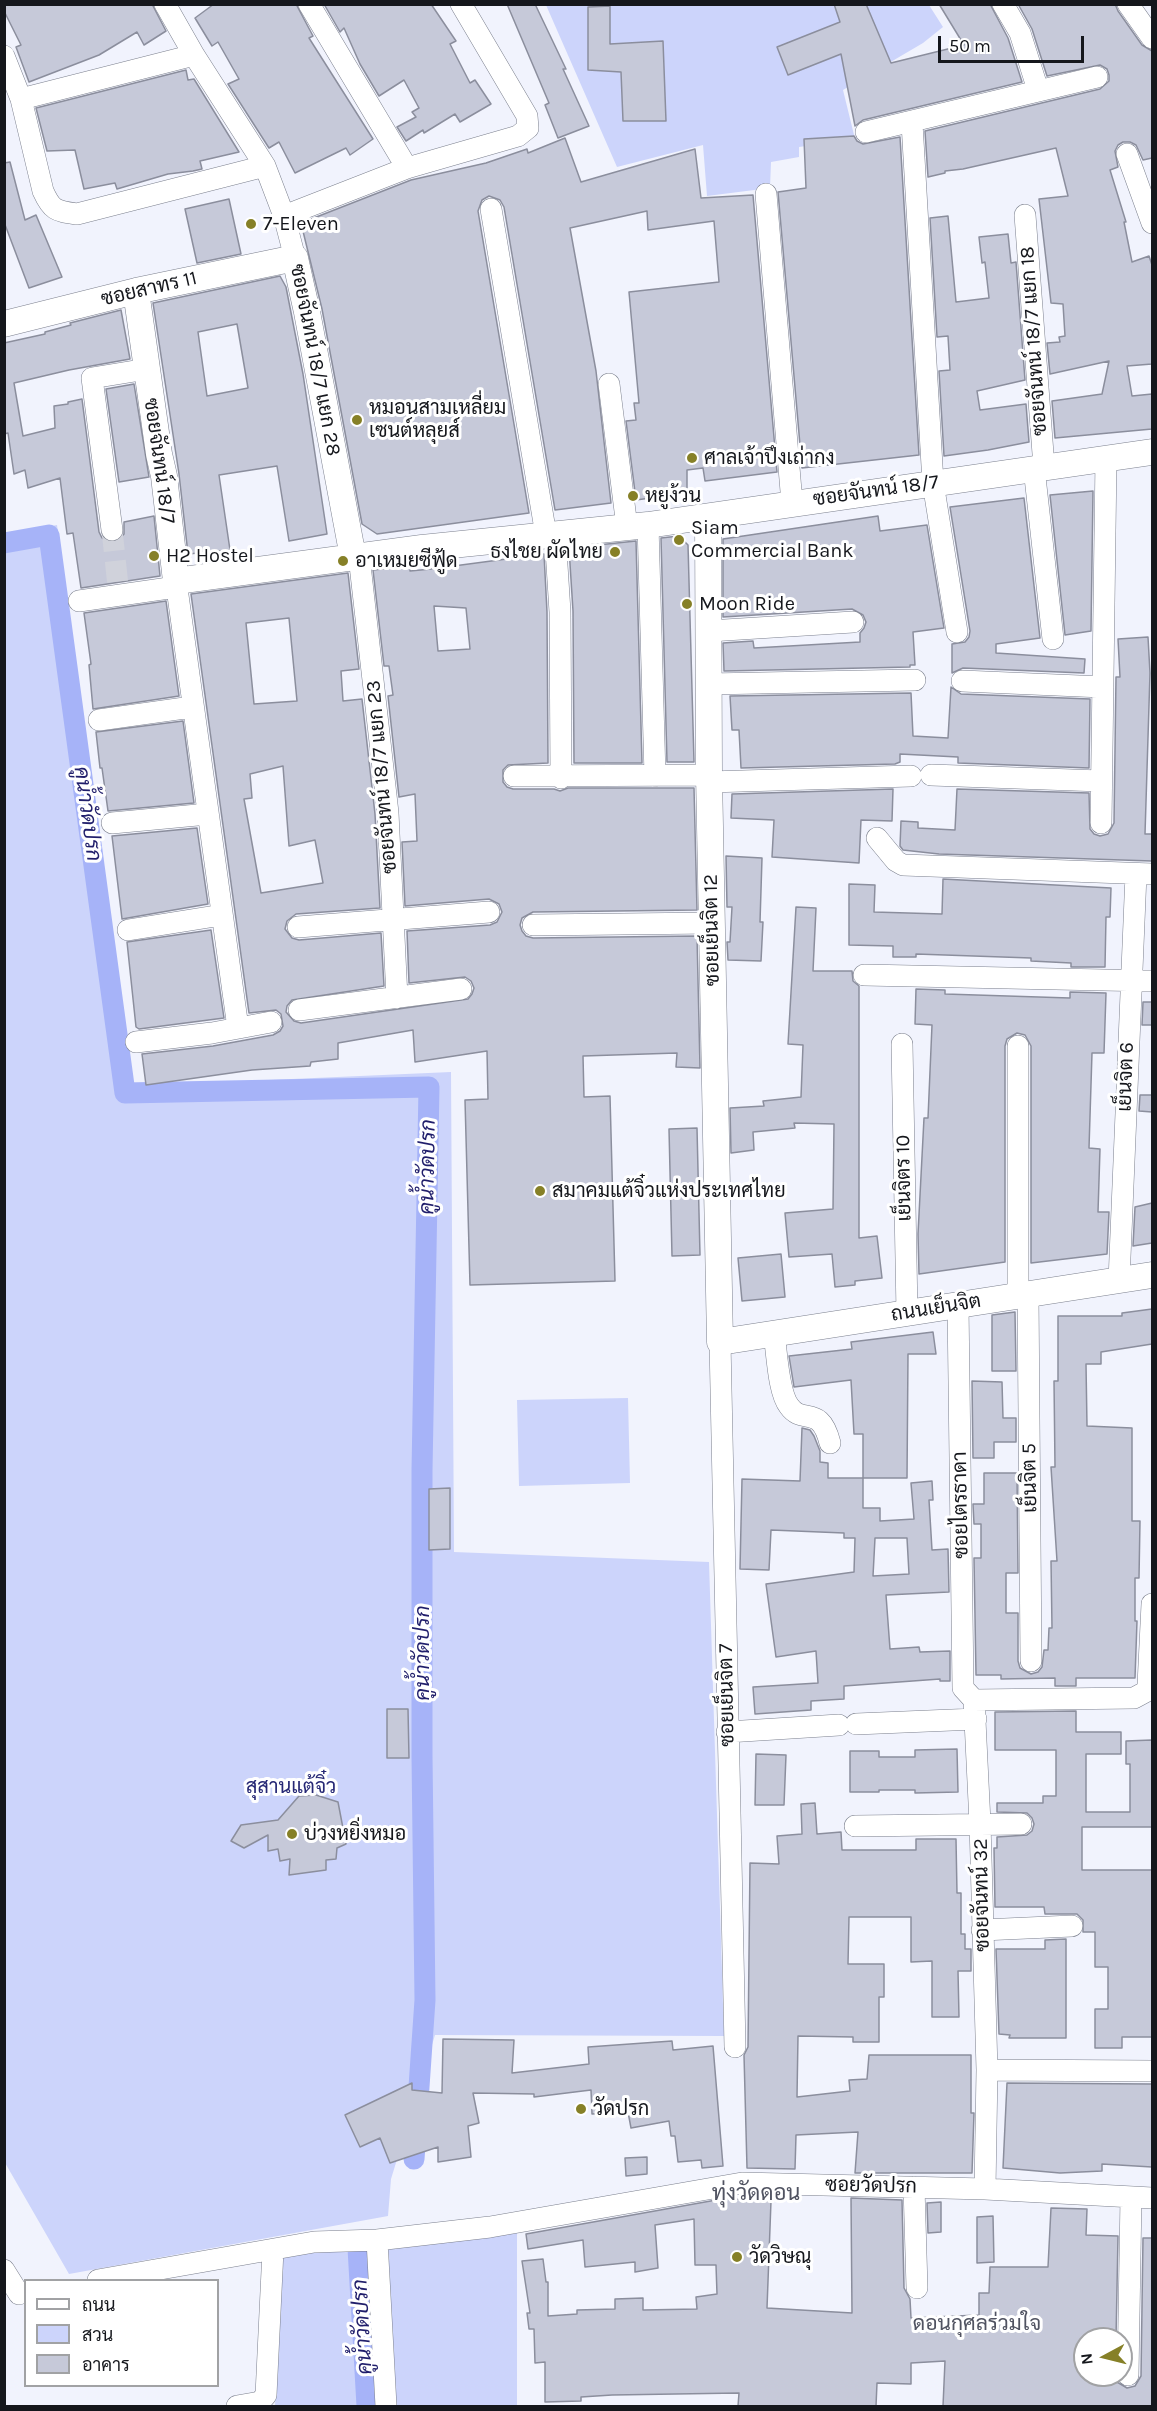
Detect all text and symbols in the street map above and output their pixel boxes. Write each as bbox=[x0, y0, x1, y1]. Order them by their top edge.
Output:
scale bar bbox=[941, 24, 1086, 62]
text: 50 m bbox=[949, 35, 991, 57]
place label: 7-Eleven bbox=[263, 212, 339, 236]
marker: 7-Eleven bbox=[244, 217, 258, 231]
street label: ซอยจันทน์ 18/7 แยก 18 bbox=[1015, 245, 1053, 437]
street label: ซอยจันทน์ 18/7 แยก 28 bbox=[285, 262, 345, 458]
street label: ซอยสาทร 11 bbox=[99, 266, 199, 312]
street label: ซอยจันทน์ 18/7 bbox=[138, 396, 180, 526]
place label: หมอนสามเหลี่ยม เซนต์หลุยส์ bbox=[369, 396, 506, 443]
marker: หมอนสามเหลี่ยม เซนต์หลุยส์ bbox=[350, 413, 364, 427]
place label: ศาลเจ้าปึงเถ่ากง bbox=[704, 446, 835, 470]
marker: ศาลเจ้าปึงเถ่ากง bbox=[685, 451, 699, 465]
street label: ซอยจันทน์ 18/7 bbox=[811, 470, 941, 512]
place label: หยูง้วน bbox=[645, 484, 701, 508]
marker: หยูง้วน bbox=[626, 489, 640, 503]
place label: Siam Commercial Bank bbox=[691, 516, 854, 563]
marker: Siam Commercial Bank bbox=[672, 533, 686, 547]
place label: ธงไชย ผัดไทย bbox=[490, 540, 603, 564]
place label: H2 Hostel bbox=[166, 544, 254, 568]
marker: ธงไชย ผัดไทย bbox=[608, 545, 622, 559]
marker: H2 Hostel bbox=[147, 549, 161, 563]
place label: อาเหมยซีฟู้ด bbox=[355, 549, 458, 573]
marker: อาเหมยซีฟู้ด bbox=[336, 554, 350, 568]
place label: Moon Ride bbox=[699, 592, 795, 616]
marker: Moon Ride bbox=[680, 597, 694, 611]
street label: ซอยจันทน์ 18/7 แยก 23 bbox=[362, 679, 402, 875]
water label: คูน้ำวัดปรก bbox=[68, 765, 106, 863]
street label: ซอยเย็นจิต 12 bbox=[699, 874, 725, 986]
street label: เย็นจิต 6 bbox=[1113, 1042, 1139, 1112]
water label: คูน้ำวัดปรก bbox=[415, 1119, 441, 1215]
street label: เย็นจิตร 10 bbox=[891, 1135, 917, 1221]
place label: สมาคมแต้จิ๋วแห่งประเทศไทย bbox=[552, 1179, 786, 1203]
marker: สมาคมแต้จิ๋วแห่งประเทศไทย bbox=[533, 1184, 547, 1198]
street label: ถนนเย็นจิต bbox=[889, 1289, 983, 1327]
street label: เย็นจิต 5 bbox=[1017, 1443, 1043, 1513]
street label: ซอยไตรธาดา bbox=[948, 1451, 974, 1559]
water label: คูน้ำวัดปรก bbox=[410, 1605, 436, 1701]
street label: ซอยเย็นจิต 7 bbox=[714, 1643, 740, 1747]
park label: สุสานแต้จิ๋ว bbox=[246, 1775, 336, 1799]
place label: บ่วงหยิ่งหมอ bbox=[304, 1822, 406, 1846]
marker: บ่วงหยิ่งหมอ bbox=[285, 1827, 299, 1841]
street label: ซอยจันทน์ 32 bbox=[969, 1838, 995, 1952]
place label: วัดปรก bbox=[593, 2097, 649, 2121]
marker: วัดปรก bbox=[574, 2102, 588, 2116]
street label: ซอยวัดปรก bbox=[825, 2173, 917, 2199]
district label: ทุ่งวัดดอน bbox=[712, 2181, 800, 2207]
place label: วัดวิษณุ bbox=[749, 2245, 811, 2269]
marker: วัดวิษณุ bbox=[730, 2250, 744, 2264]
legend bbox=[24, 2279, 219, 2387]
water label: คูน้ำวัดปรก bbox=[348, 2279, 378, 2375]
text: ถนน bbox=[82, 2294, 115, 2316]
district label: ดอนกุศลร่วมใจ bbox=[913, 2311, 1041, 2337]
text: สวน bbox=[82, 2324, 113, 2346]
north arrow bbox=[1073, 2327, 1133, 2387]
text: N bbox=[1076, 2352, 1097, 2366]
text: อาคาร bbox=[82, 2354, 130, 2376]

